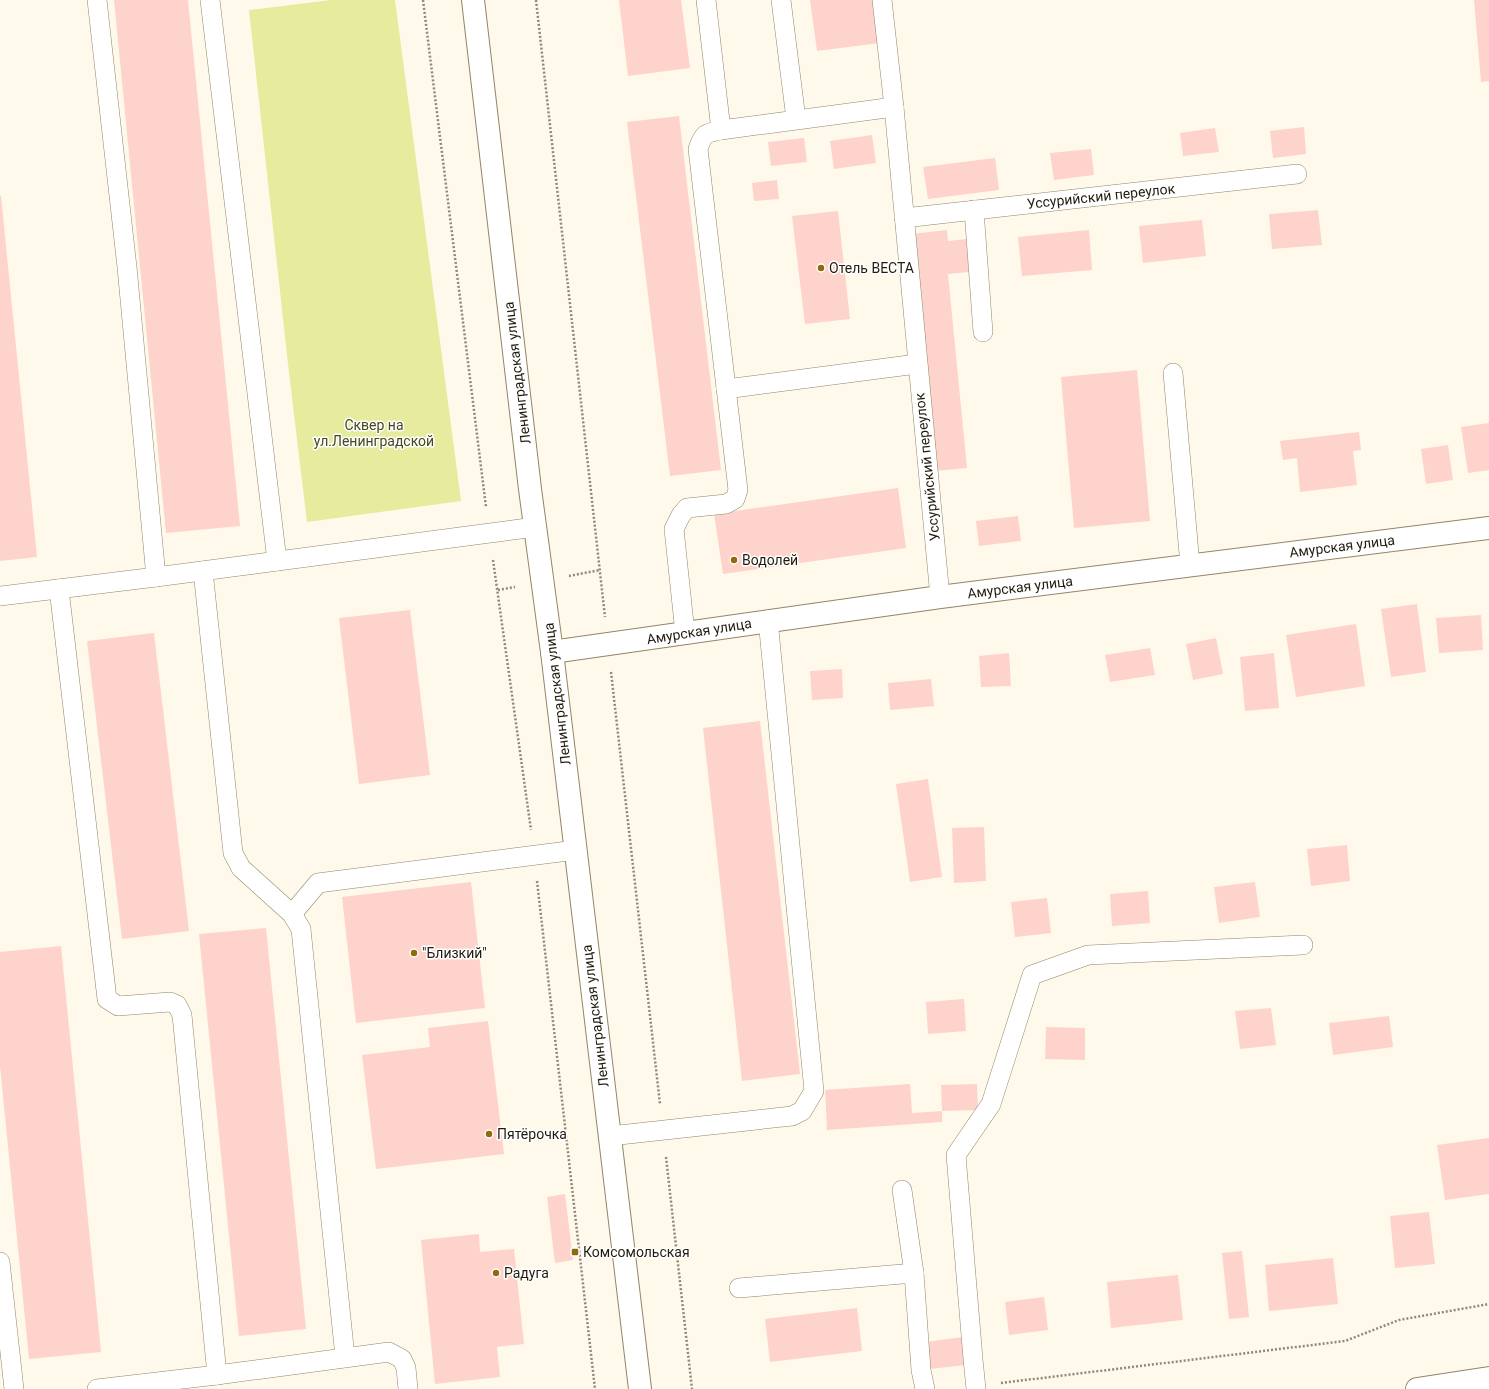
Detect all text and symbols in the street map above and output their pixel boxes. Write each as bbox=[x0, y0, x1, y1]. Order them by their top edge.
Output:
street label: Уссурийский переулок bbox=[1026, 180, 1176, 212]
place label: Отель ВЕСТА bbox=[829, 260, 914, 276]
marker: Отель ВЕСТА bbox=[816, 263, 826, 273]
street label: Ленинградская улица bbox=[500, 301, 534, 445]
street label: Уссурийский переулок bbox=[911, 392, 943, 542]
park label: Сквер на ул.Ленинградской bbox=[314, 417, 434, 449]
street label: Амурская улица bbox=[1288, 532, 1396, 560]
place label: Водолей bbox=[742, 552, 798, 568]
marker: Водолей bbox=[729, 555, 739, 565]
street label: Амурская улица bbox=[966, 573, 1074, 601]
street label: Амурская улица bbox=[645, 615, 753, 647]
street label: Ленинградская улица bbox=[540, 622, 574, 766]
street label: Ленинградская улица bbox=[578, 944, 612, 1088]
place label: "Близкий" bbox=[422, 945, 487, 961]
marker: "Близкий" bbox=[409, 948, 419, 958]
place label: Пятёрочка bbox=[497, 1126, 567, 1142]
marker: Пятёрочка bbox=[484, 1129, 494, 1139]
place label: Комсомольская bbox=[583, 1244, 690, 1260]
marker: Комсомольская bbox=[570, 1247, 580, 1257]
place label: Радуга bbox=[504, 1265, 549, 1281]
marker: Радуга bbox=[491, 1268, 501, 1278]

